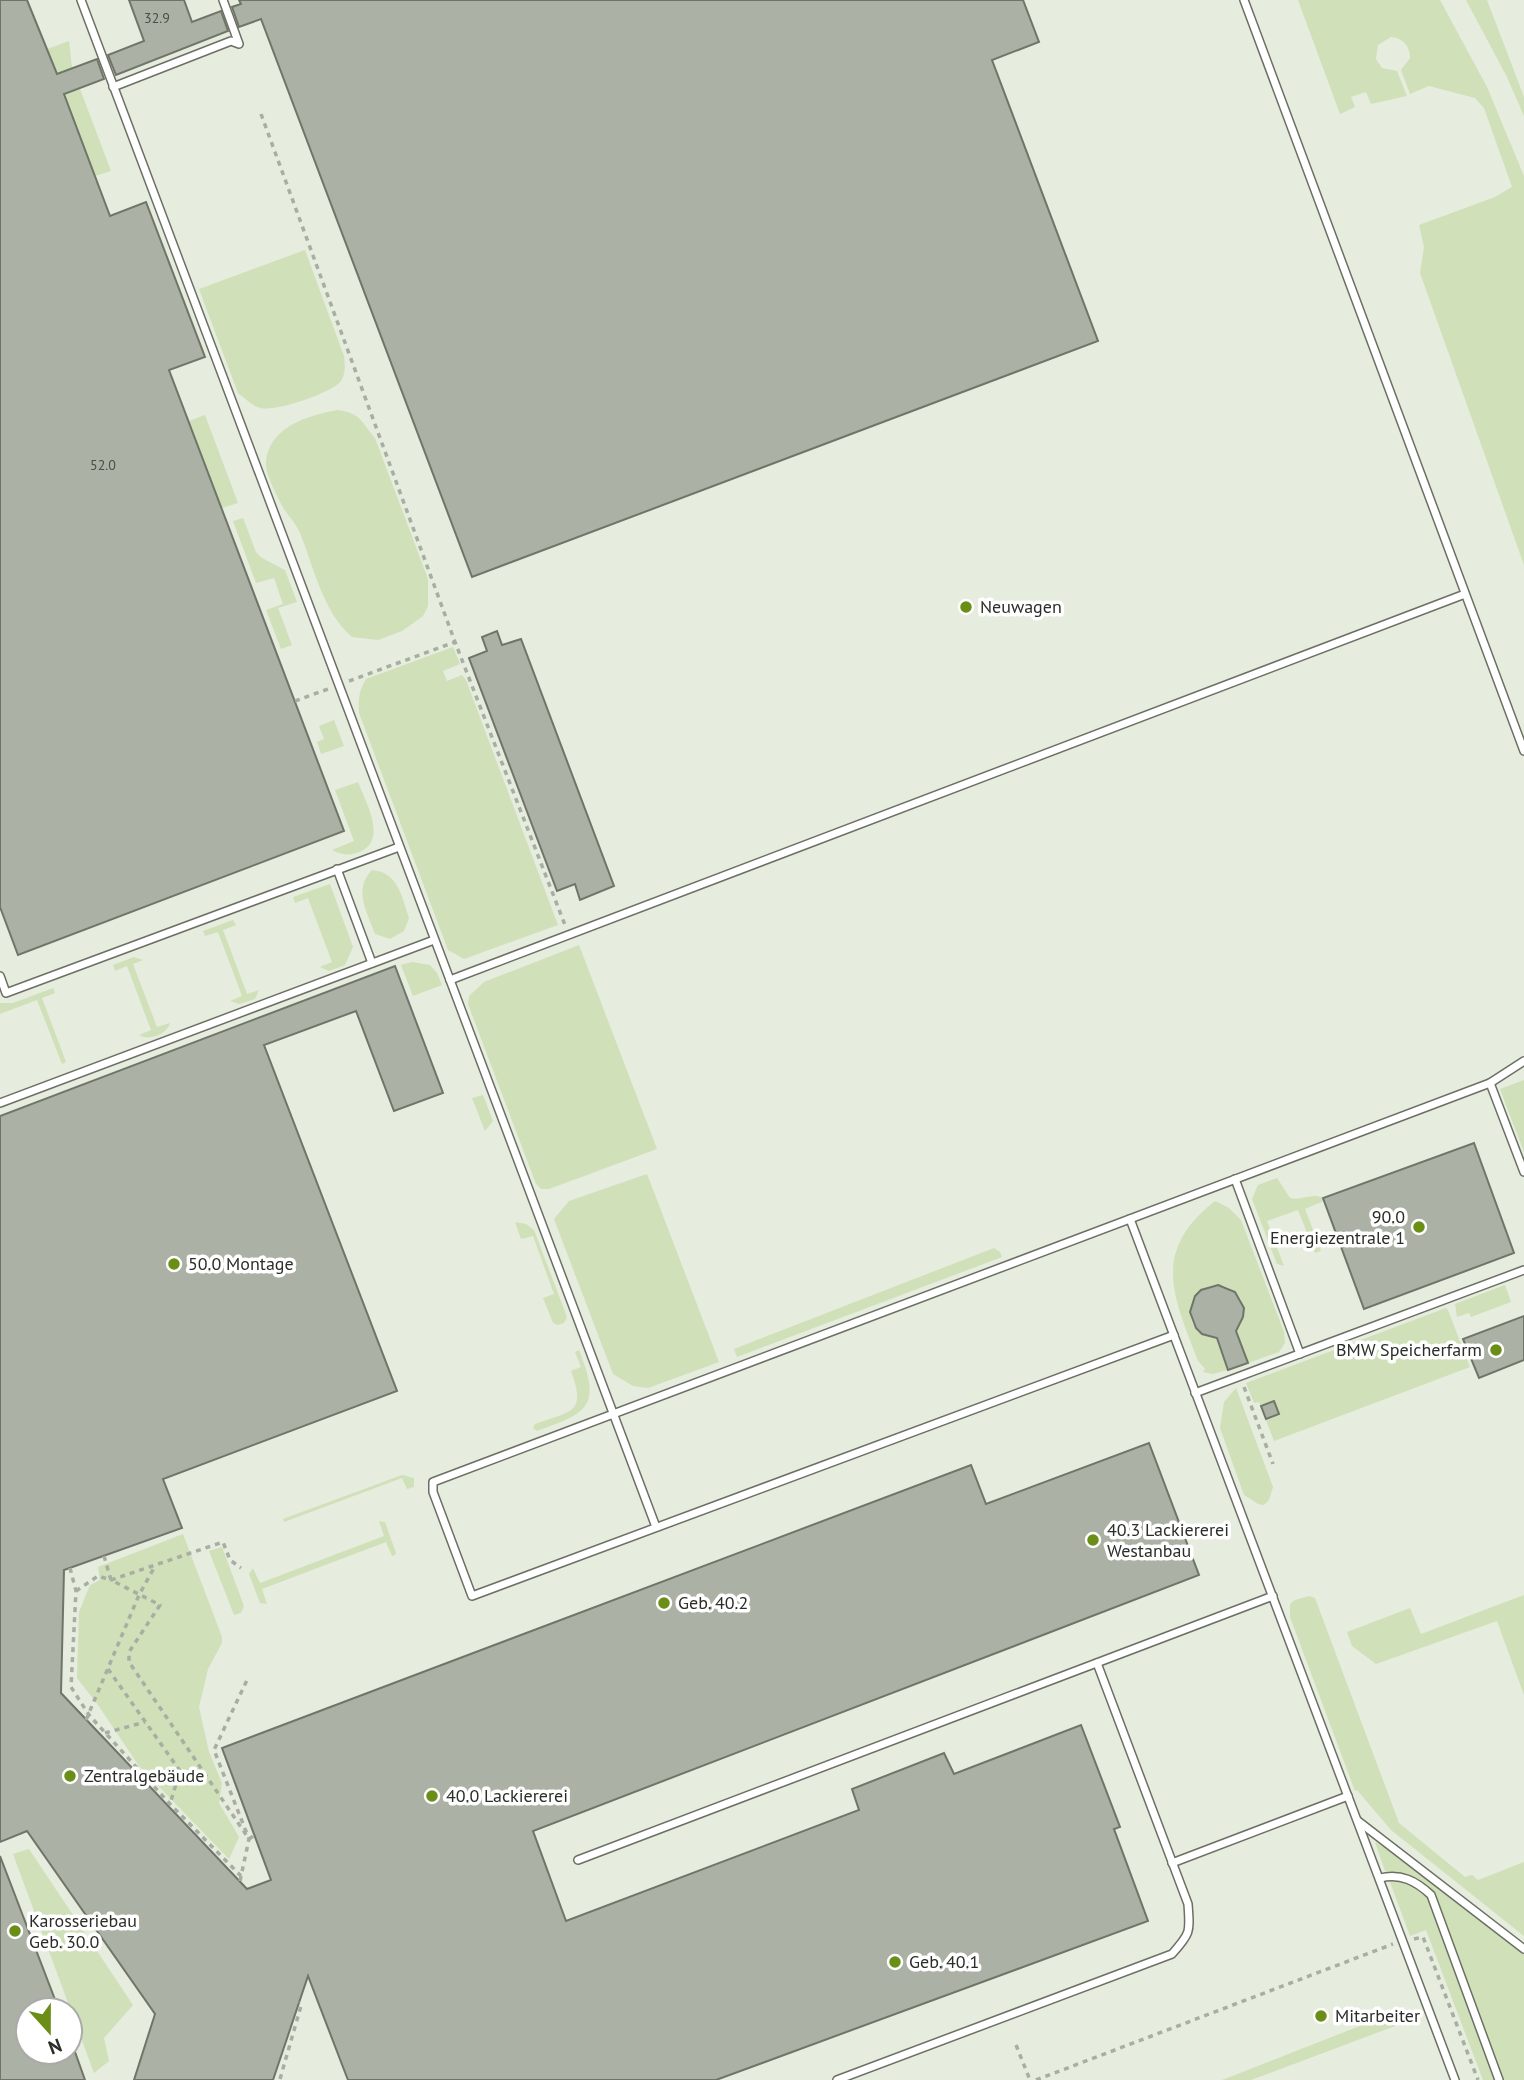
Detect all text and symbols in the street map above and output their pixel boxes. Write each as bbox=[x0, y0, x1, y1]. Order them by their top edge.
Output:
house number: 32.9 bbox=[144, 9, 170, 27]
house number: 52.0 bbox=[90, 456, 116, 474]
place label: Neuwagen bbox=[980, 595, 1062, 618]
marker: Neuwagen bbox=[958, 599, 974, 615]
place label: 90.0 Energiezentrale 1 bbox=[1270, 1205, 1405, 1249]
marker: 90.0 Energiezentrale 1 bbox=[1411, 1219, 1427, 1235]
place label: 50.0 Montage bbox=[188, 1252, 294, 1275]
marker: 50.0 Montage bbox=[166, 1256, 182, 1272]
place label: BMW Speicherfarm bbox=[1336, 1338, 1482, 1361]
marker: BMW Speicherfarm bbox=[1488, 1342, 1504, 1358]
place label: 40.3 Lackiererei Westanbau bbox=[1107, 1518, 1229, 1562]
marker: 40.3 Lackiererei Westanbau bbox=[1085, 1532, 1101, 1548]
place label: Geb. 40.2 bbox=[678, 1591, 748, 1614]
marker: Geb. 40.2 bbox=[656, 1595, 672, 1611]
place label: Zentralgebäude bbox=[84, 1764, 204, 1787]
marker: Zentralgebäude bbox=[62, 1768, 78, 1784]
place label: 40.0 Lackiererei bbox=[446, 1784, 568, 1807]
marker: 40.0 Lackiererei bbox=[424, 1788, 440, 1804]
place label: Karosseriebau Geb. 30.0 bbox=[29, 1909, 137, 1953]
marker: Karosseriebau Geb. 30.0 bbox=[7, 1923, 23, 1939]
place label: Geb. 40.1 bbox=[909, 1950, 979, 1973]
marker: Geb. 40.1 bbox=[887, 1954, 903, 1970]
north arrow bbox=[14, 1996, 84, 2066]
place label: Mitarbeiter bbox=[1335, 2004, 1420, 2027]
marker: Mitarbeiter bbox=[1313, 2008, 1329, 2024]
text: N bbox=[45, 2033, 65, 2060]

